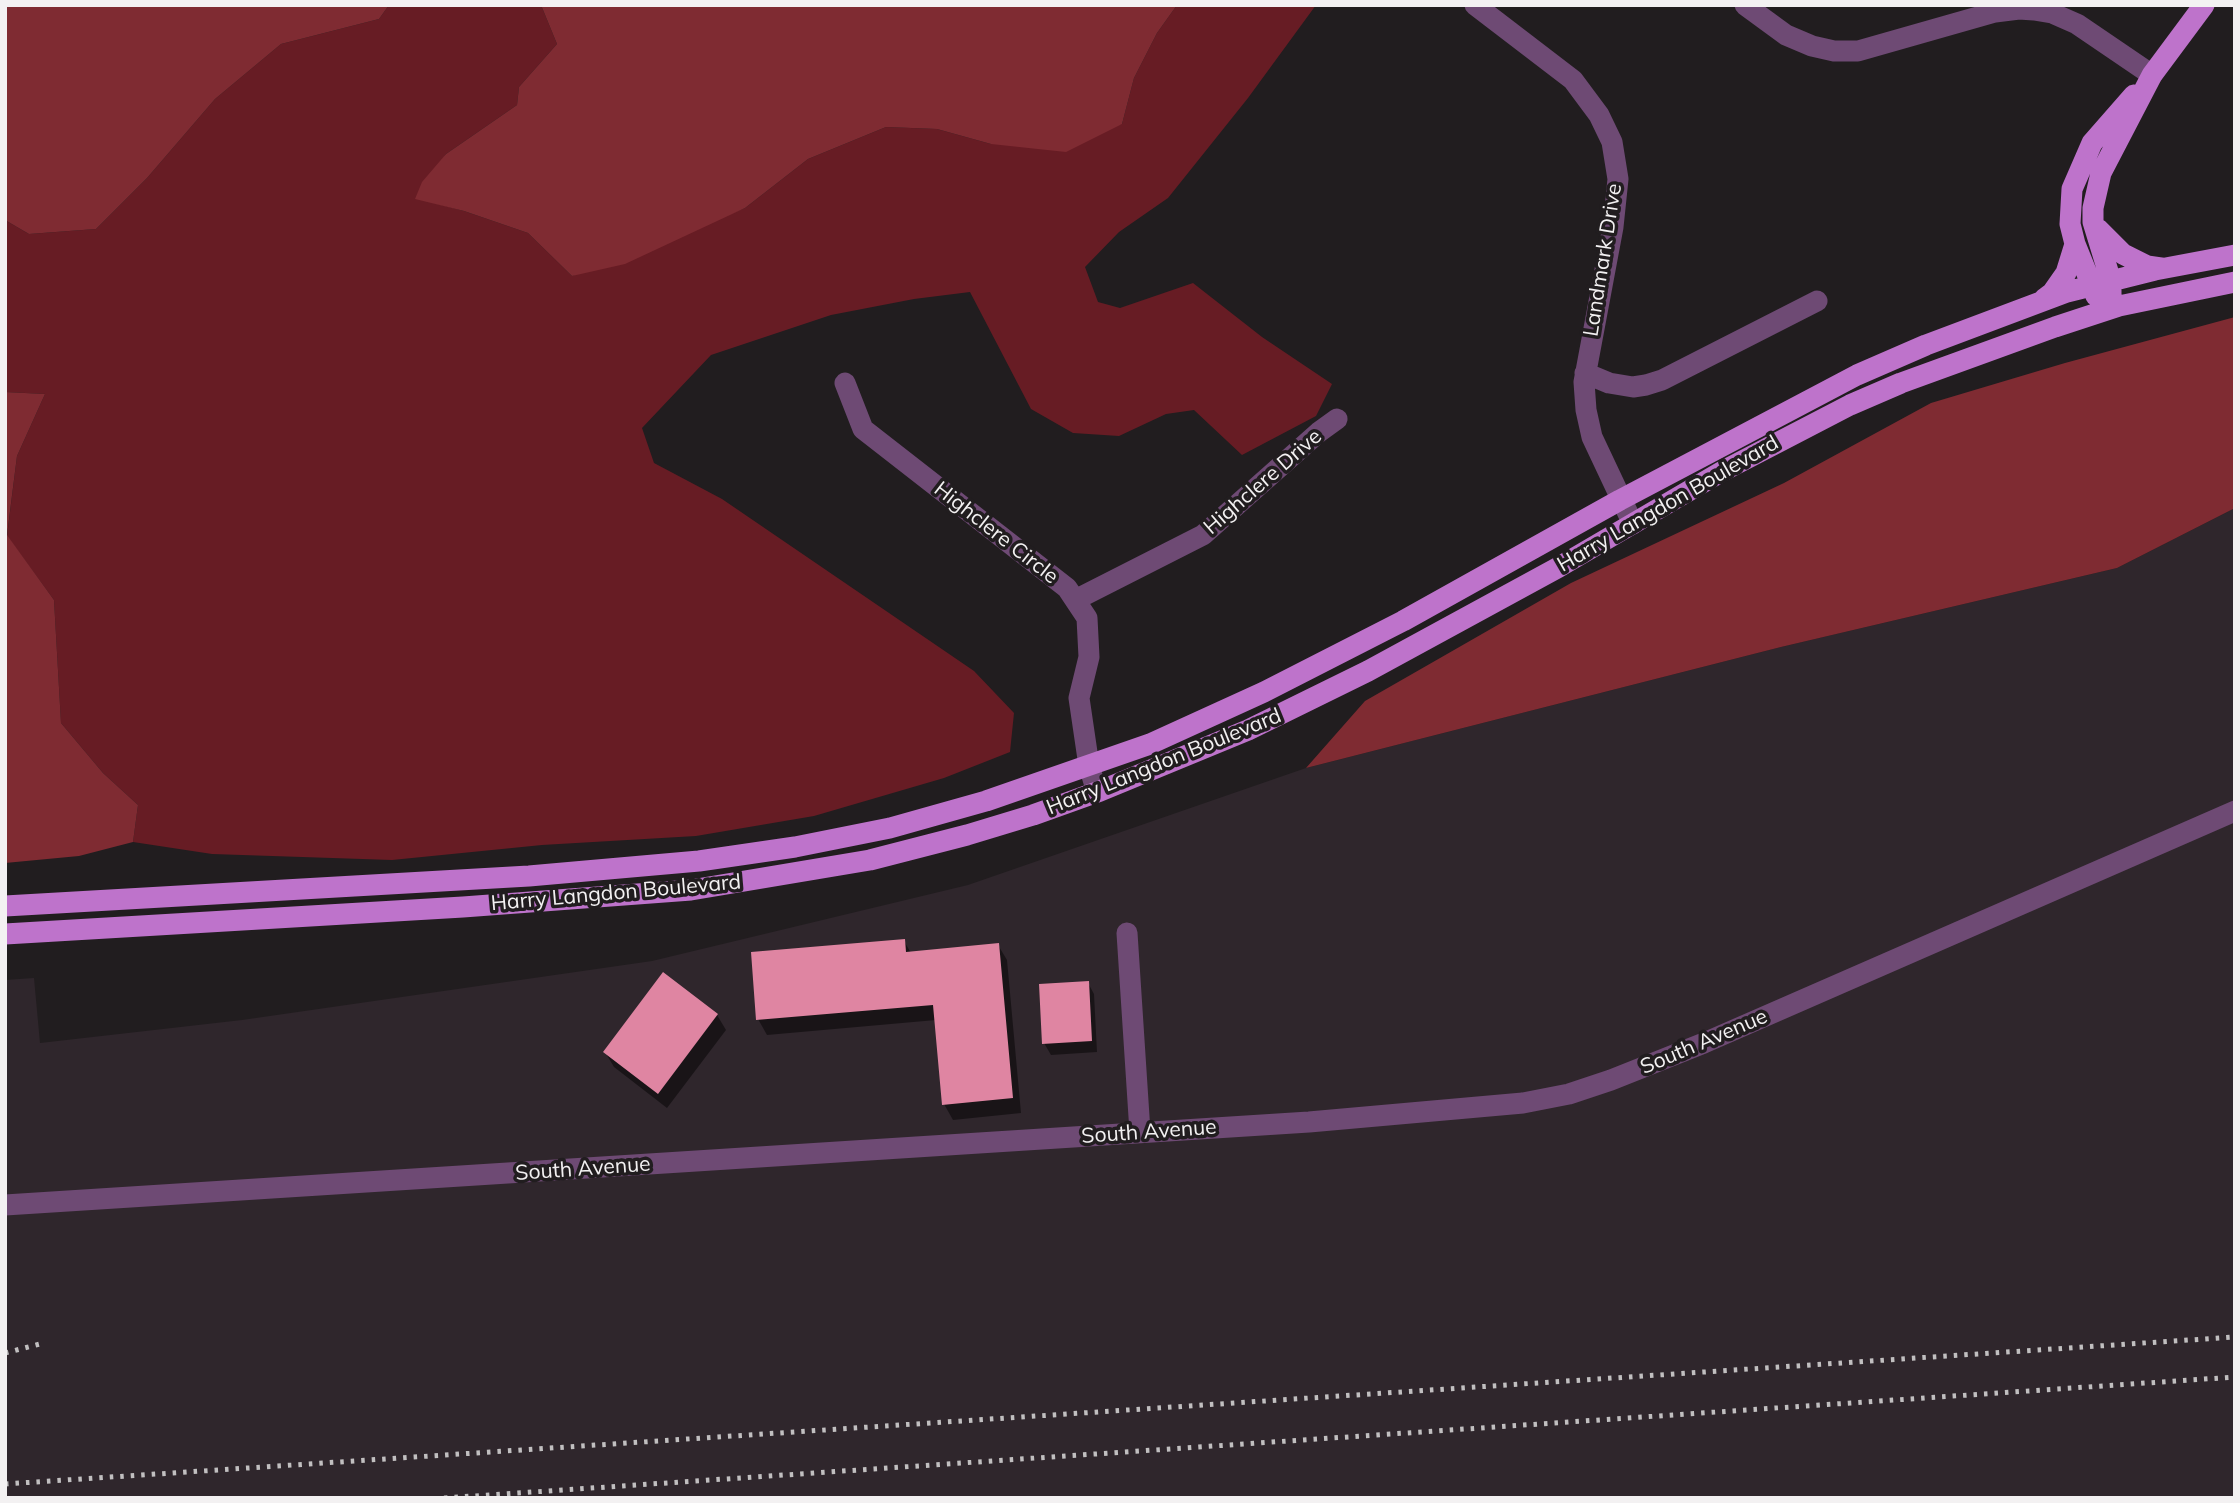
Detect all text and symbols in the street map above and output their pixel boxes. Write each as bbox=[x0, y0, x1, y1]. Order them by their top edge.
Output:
street label: Landmark Drive bbox=[1578, 182, 1628, 338]
street label: Highclere Drive bbox=[1199, 424, 1327, 540]
street label: Harry Langdon Boulevard bbox=[1553, 430, 1783, 578]
street label: Highclere Circle bbox=[929, 477, 1063, 589]
street label: Harry Langdon Boulevard bbox=[1043, 703, 1285, 821]
street label: Harry Langdon Boulevard bbox=[490, 870, 742, 916]
street label: South Avenue bbox=[1637, 1004, 1771, 1080]
street label: South Avenue bbox=[1081, 1115, 1217, 1149]
street label: South Avenue bbox=[515, 1152, 651, 1186]

